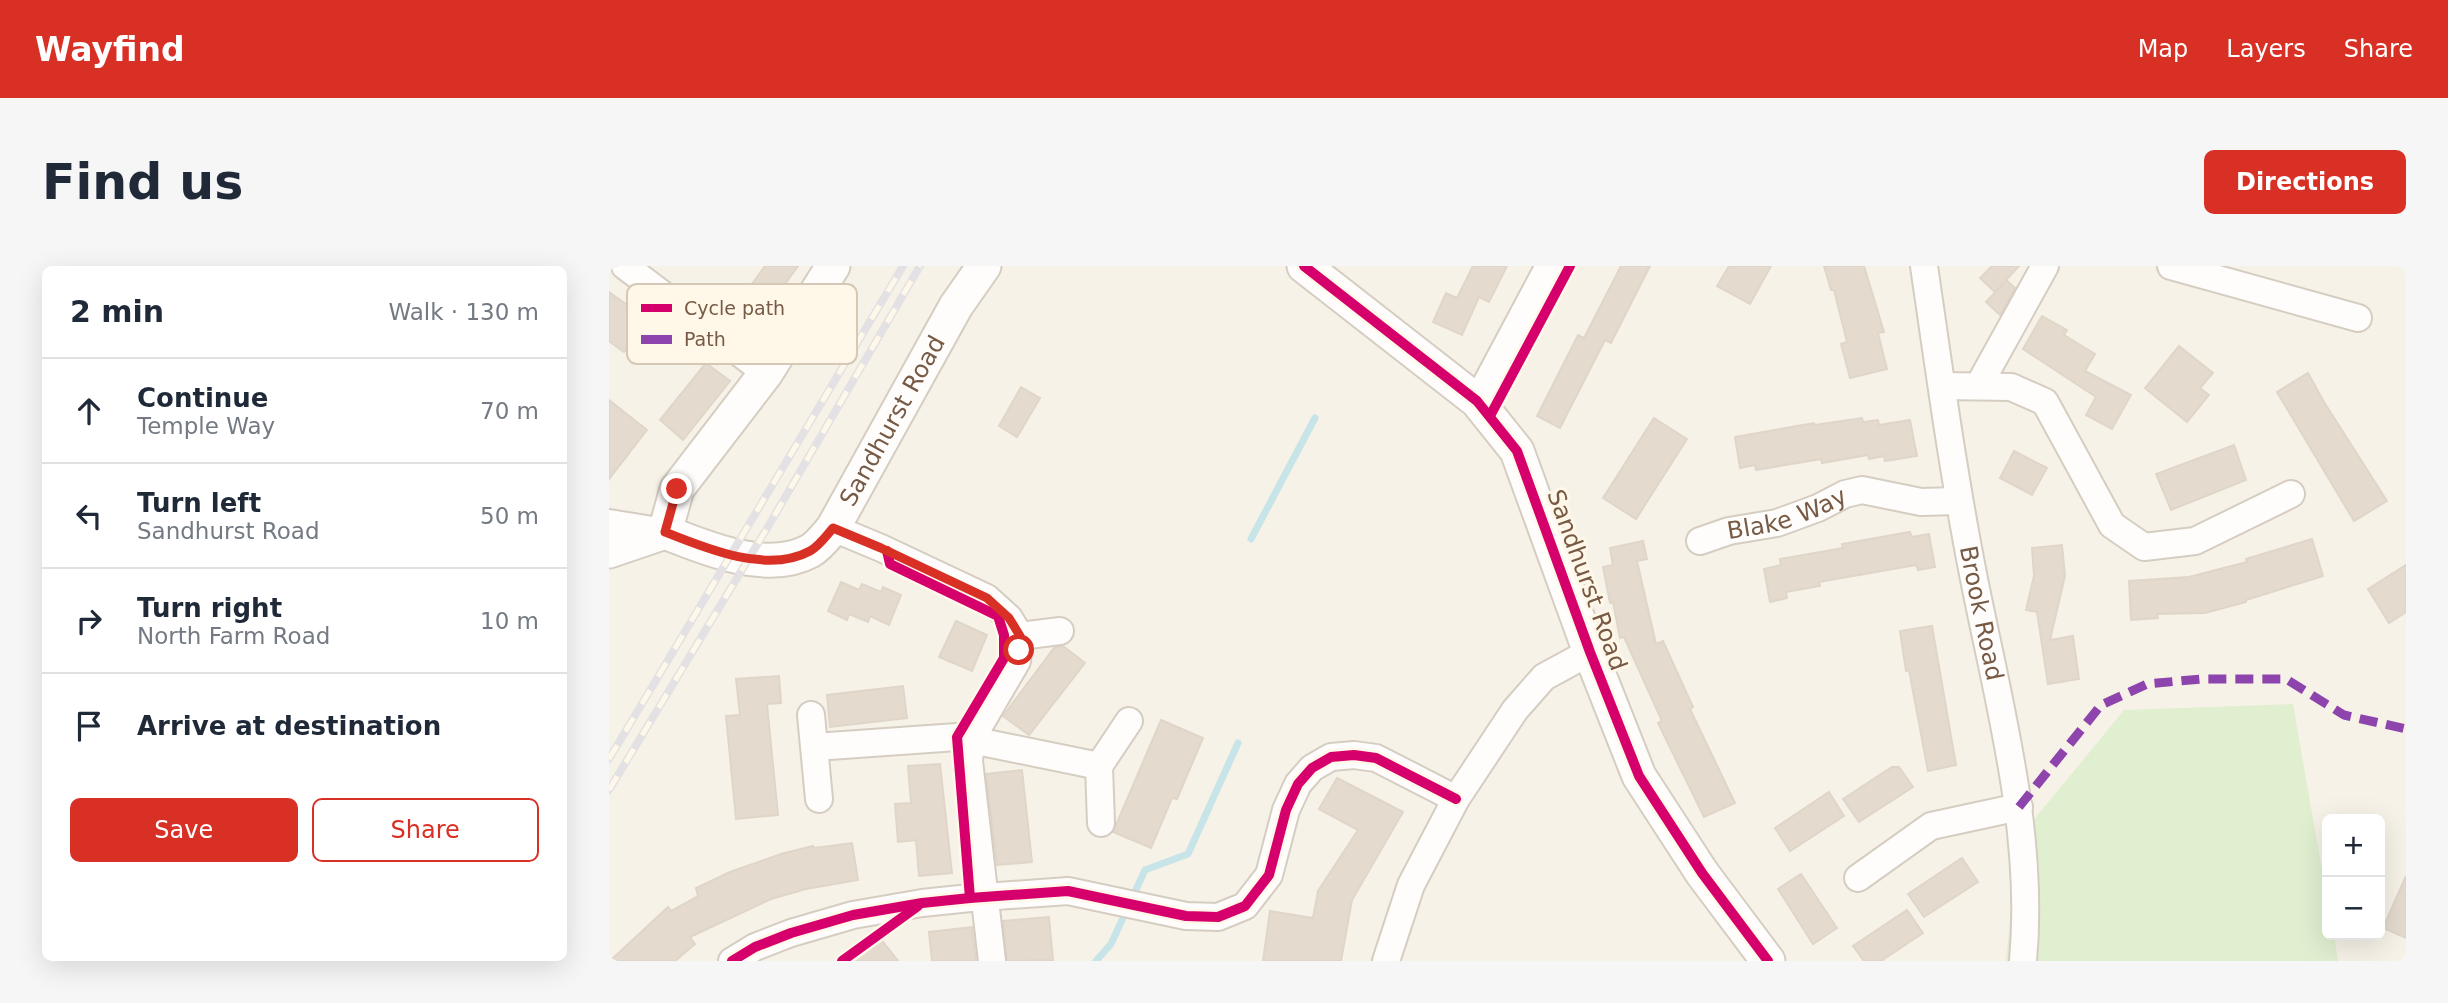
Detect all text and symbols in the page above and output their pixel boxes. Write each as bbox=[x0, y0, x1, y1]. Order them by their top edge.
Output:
text: Wayfind bbox=[35, 30, 185, 69]
text: Map bbox=[2138, 35, 2188, 63]
text: Layers bbox=[2226, 35, 2306, 63]
text: Share bbox=[2344, 35, 2413, 63]
button: Directions bbox=[2204, 150, 2406, 214]
text: Find us bbox=[42, 154, 243, 211]
legend bbox=[627, 284, 857, 364]
text: 2 min bbox=[70, 294, 164, 329]
text: Cycle path bbox=[684, 297, 785, 319]
text: Walk · 130 m bbox=[388, 299, 539, 325]
text: Path bbox=[684, 328, 726, 350]
street label: Sandhurst Road bbox=[834, 331, 951, 511]
text: Continue bbox=[137, 383, 268, 413]
icon: ahead bbox=[70, 392, 108, 430]
text: 70 m bbox=[480, 398, 539, 424]
text: Temple Way bbox=[137, 413, 275, 439]
route end bbox=[661, 473, 692, 504]
street label: Blake Way bbox=[1725, 482, 1851, 545]
street label: Sandhurst Road bbox=[1541, 486, 1633, 674]
text: Turn left bbox=[137, 488, 261, 518]
icon: left bbox=[70, 497, 108, 535]
text: 50 m bbox=[480, 503, 539, 529]
text: Sandhurst Road bbox=[137, 518, 320, 544]
street label: Brook Road bbox=[1954, 544, 2009, 683]
text: Turn right bbox=[137, 593, 282, 623]
icon: right bbox=[70, 602, 108, 640]
text: 10 m bbox=[480, 608, 539, 634]
text: North Farm Road bbox=[137, 623, 330, 649]
route start bbox=[1003, 634, 1034, 665]
icon: arrive bbox=[70, 707, 108, 745]
text: Arrive at destination bbox=[137, 711, 441, 741]
button: Save bbox=[70, 798, 298, 862]
button: Share bbox=[312, 798, 539, 862]
map controls bbox=[2322, 814, 2385, 940]
button: + bbox=[2322, 814, 2385, 877]
button: − bbox=[2322, 877, 2385, 940]

